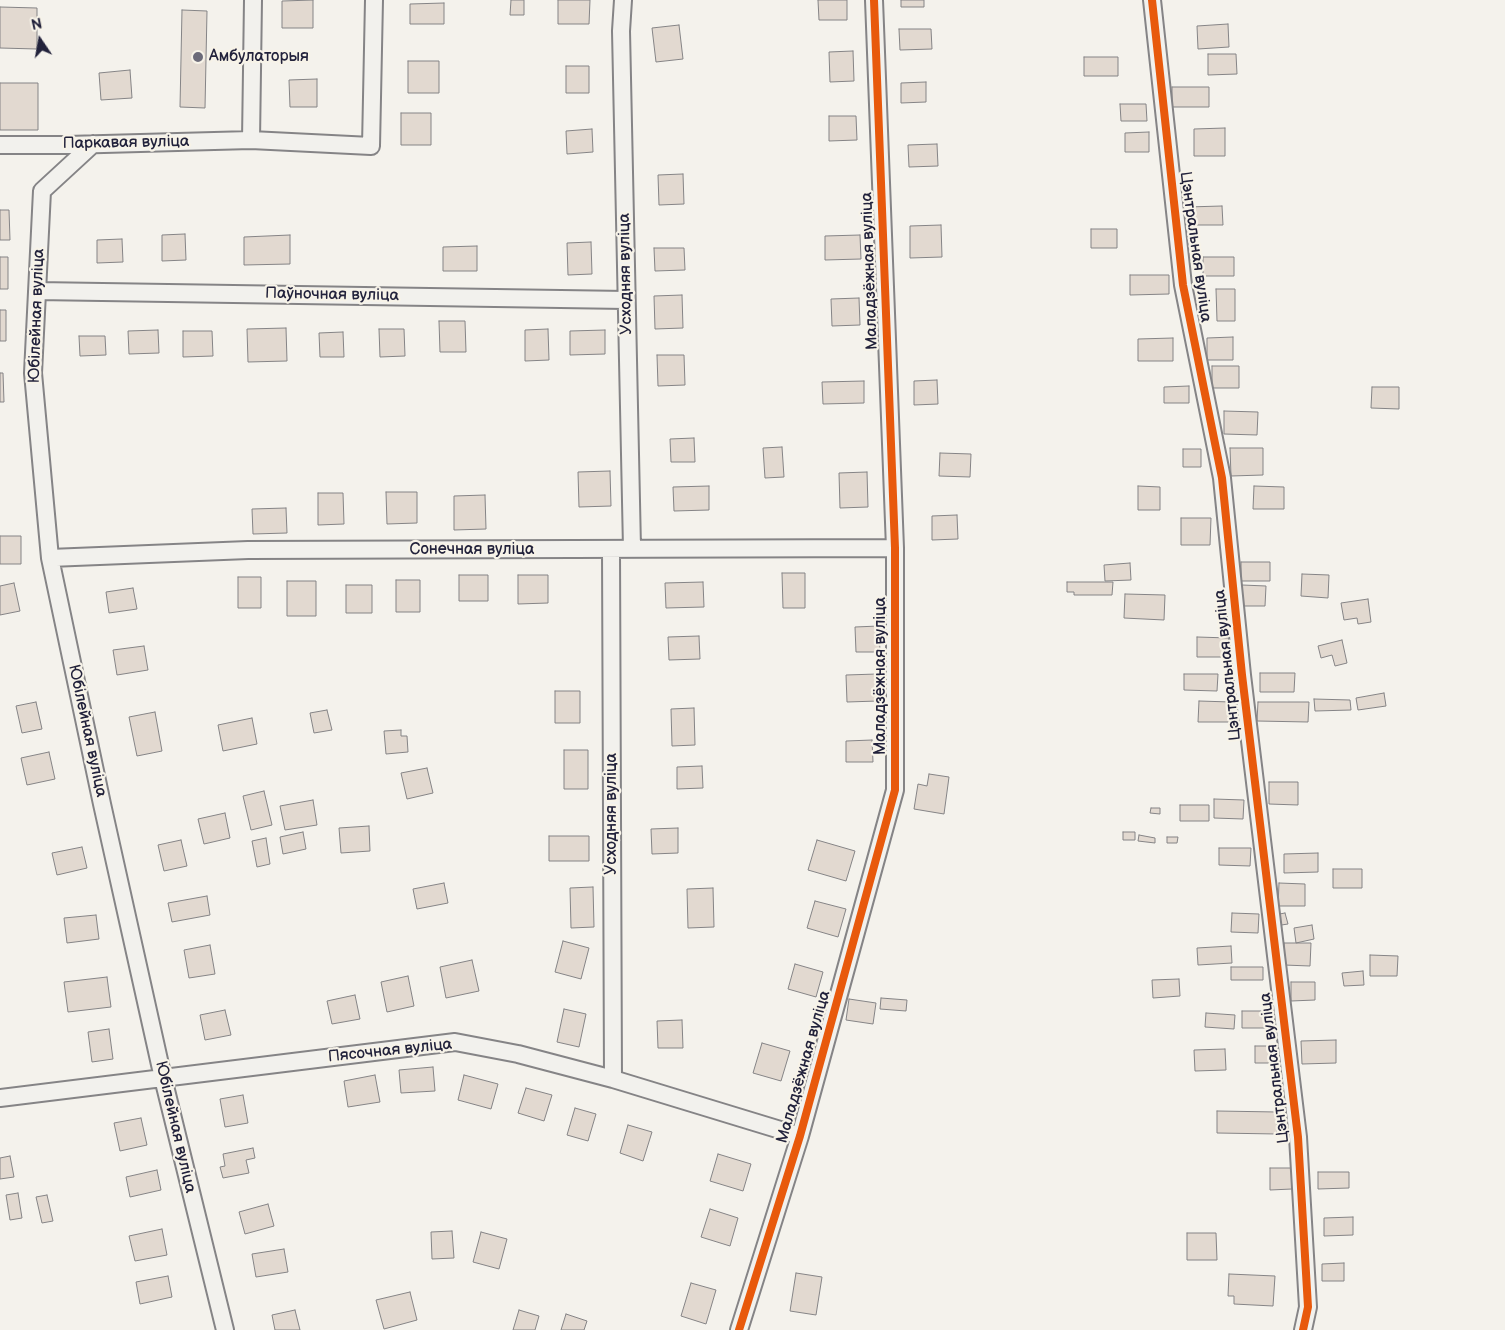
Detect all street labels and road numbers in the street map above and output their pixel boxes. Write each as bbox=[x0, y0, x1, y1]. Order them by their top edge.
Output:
street label: Паркавая вуліца bbox=[62, 132, 190, 154]
street label: Цэнтральная вуліца bbox=[1175, 170, 1215, 324]
street label: Маладзёжная вуліца bbox=[858, 192, 882, 350]
street label: Усходняя вуліца bbox=[615, 213, 637, 335]
street label: Юбілейная вуліца bbox=[25, 248, 49, 384]
street label: Паўночная вуліца bbox=[265, 284, 399, 306]
street label: Сонечная вуліца bbox=[410, 540, 534, 560]
street label: Цэнтральная вуліца bbox=[1211, 588, 1245, 742]
street label: Маладзёжная вуліца bbox=[871, 597, 891, 755]
street label: Юбілейная вуліца bbox=[64, 663, 110, 799]
street label: Усходняя вуліца bbox=[602, 753, 622, 875]
street label: Маладзёжная вуліца bbox=[773, 988, 835, 1146]
street label: Цэнтральная вуліца bbox=[1256, 991, 1294, 1145]
street label: Пясочная вуліца bbox=[327, 1035, 453, 1067]
street label: Юбілейная вуліца bbox=[150, 1059, 200, 1195]

